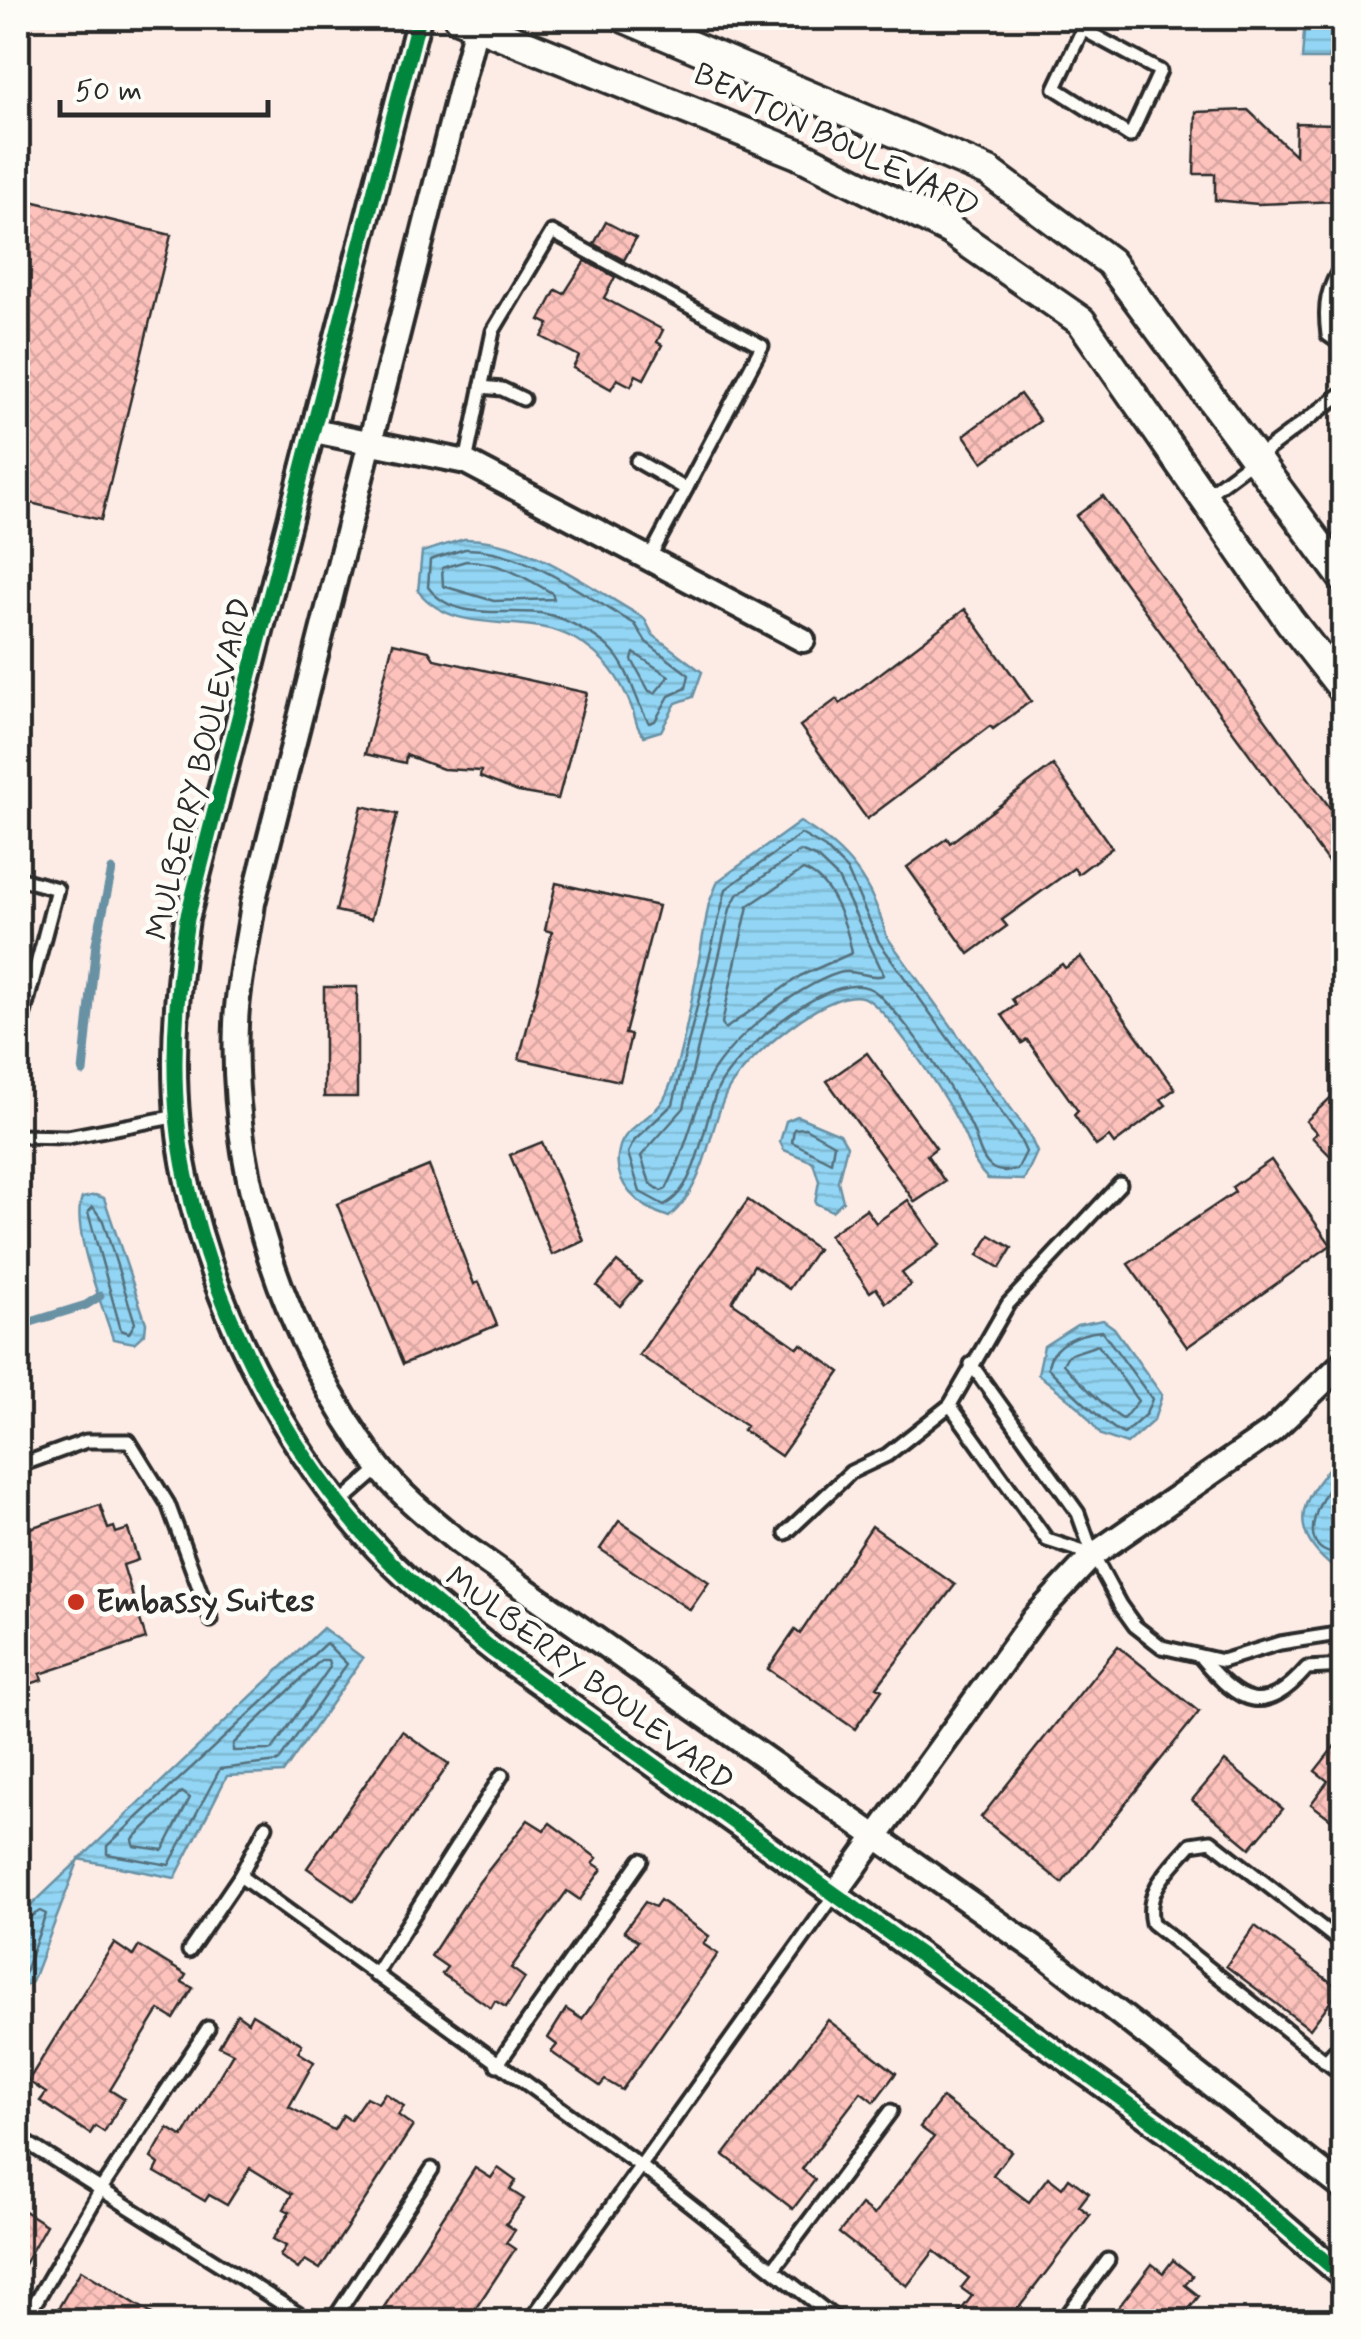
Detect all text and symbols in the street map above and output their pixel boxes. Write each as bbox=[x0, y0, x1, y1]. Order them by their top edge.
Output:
street label: BENTON BOULEVARD bbox=[686, 54, 986, 228]
scale bar bbox=[60, 55, 268, 117]
text: 50 m bbox=[75, 72, 142, 111]
street label: MULBERRY BOULEVARD bbox=[137, 594, 263, 944]
street label: MULBERRY BOULEVARD bbox=[436, 1558, 742, 1802]
place label: Embassy Suites bbox=[96, 1581, 315, 1623]
marker: Embassy Suites bbox=[65, 1591, 87, 1613]

